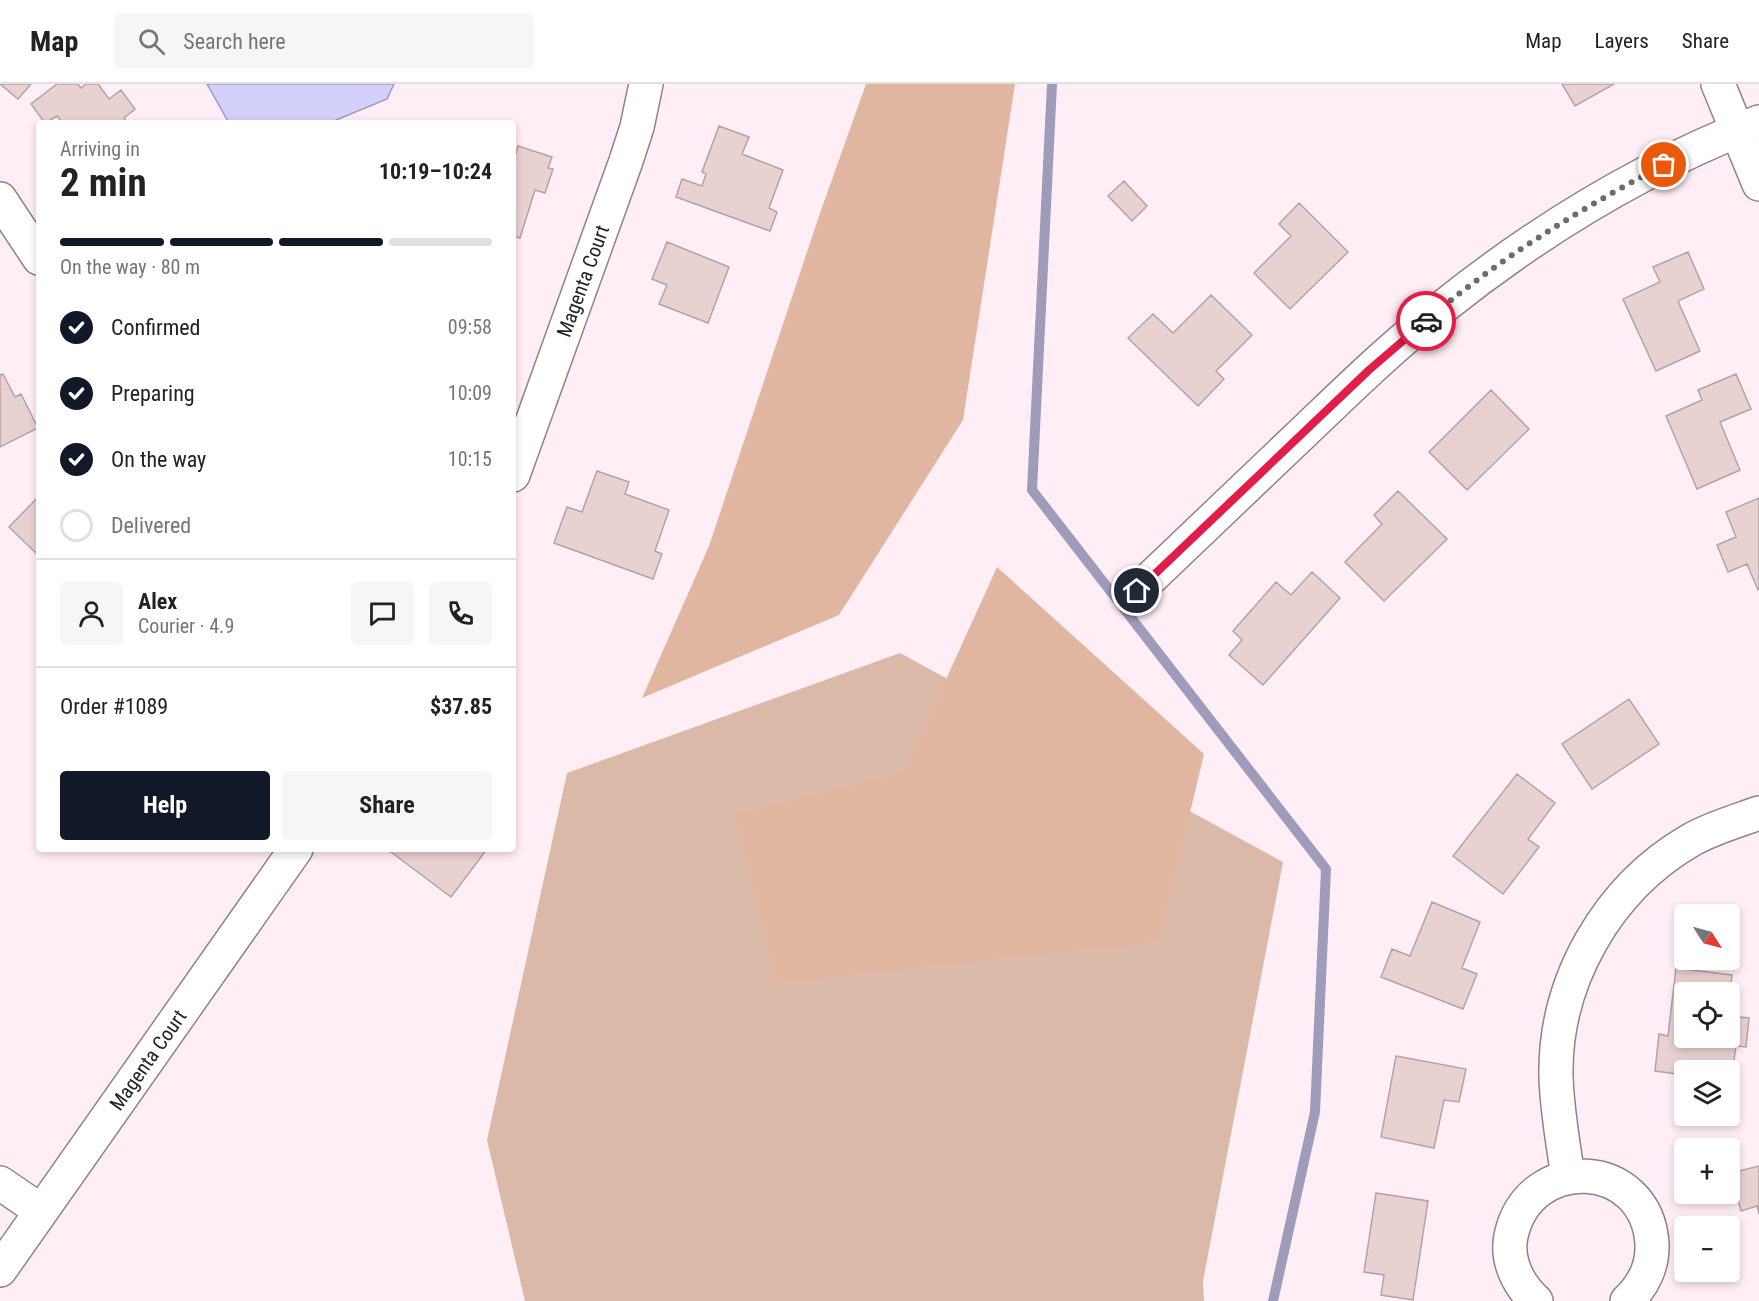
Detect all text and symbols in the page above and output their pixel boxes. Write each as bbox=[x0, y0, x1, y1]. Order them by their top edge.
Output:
search box bbox=[114, 14, 534, 68]
text: Map bbox=[30, 25, 78, 58]
icon: search bbox=[135, 25, 168, 58]
text: Search here bbox=[183, 29, 286, 54]
text: Map bbox=[1525, 29, 1562, 53]
text: Layers bbox=[1595, 29, 1649, 53]
text: Share bbox=[1682, 29, 1729, 53]
text: Arriving in bbox=[60, 137, 140, 161]
pin bbox=[1638, 139, 1689, 190]
icon: bag bbox=[1647, 148, 1680, 181]
text: 10:19–10:24 bbox=[379, 159, 492, 184]
text: 2 min bbox=[60, 160, 147, 206]
street label: Magenta Court bbox=[552, 222, 614, 340]
text: On the way · 80 m bbox=[60, 255, 200, 279]
courier bbox=[1396, 291, 1456, 351]
icon: car bbox=[1410, 305, 1443, 338]
icon: check bbox=[60, 311, 93, 344]
text: Confirmed bbox=[111, 315, 200, 340]
text: 09:58 bbox=[448, 315, 492, 339]
icon: check bbox=[60, 377, 93, 410]
text: Preparing bbox=[111, 381, 195, 406]
text: 10:09 bbox=[448, 381, 492, 405]
icon: check bbox=[60, 443, 93, 476]
text: On the way bbox=[111, 447, 206, 472]
text: 10:15 bbox=[448, 447, 492, 471]
text: Delivered bbox=[111, 513, 191, 538]
pin bbox=[1111, 565, 1162, 616]
icon: home bbox=[1120, 574, 1153, 607]
button: person bbox=[60, 582, 123, 645]
button: chat bbox=[351, 582, 414, 645]
button: phone bbox=[429, 582, 492, 645]
text: Alex bbox=[138, 589, 177, 614]
text: Courier · 4.9 bbox=[138, 614, 234, 638]
text: Order #1089 bbox=[60, 694, 168, 719]
text: $37.85 bbox=[430, 694, 492, 719]
button: Help bbox=[60, 771, 270, 840]
button: Share bbox=[282, 771, 492, 840]
north arrow bbox=[1674, 904, 1740, 970]
map controls bbox=[1674, 904, 1740, 1282]
button: locate bbox=[1674, 982, 1740, 1048]
street label: Magenta Court bbox=[105, 1005, 192, 1115]
button: layers bbox=[1674, 1060, 1740, 1126]
button: + bbox=[1674, 1138, 1740, 1204]
button: − bbox=[1674, 1216, 1740, 1282]

